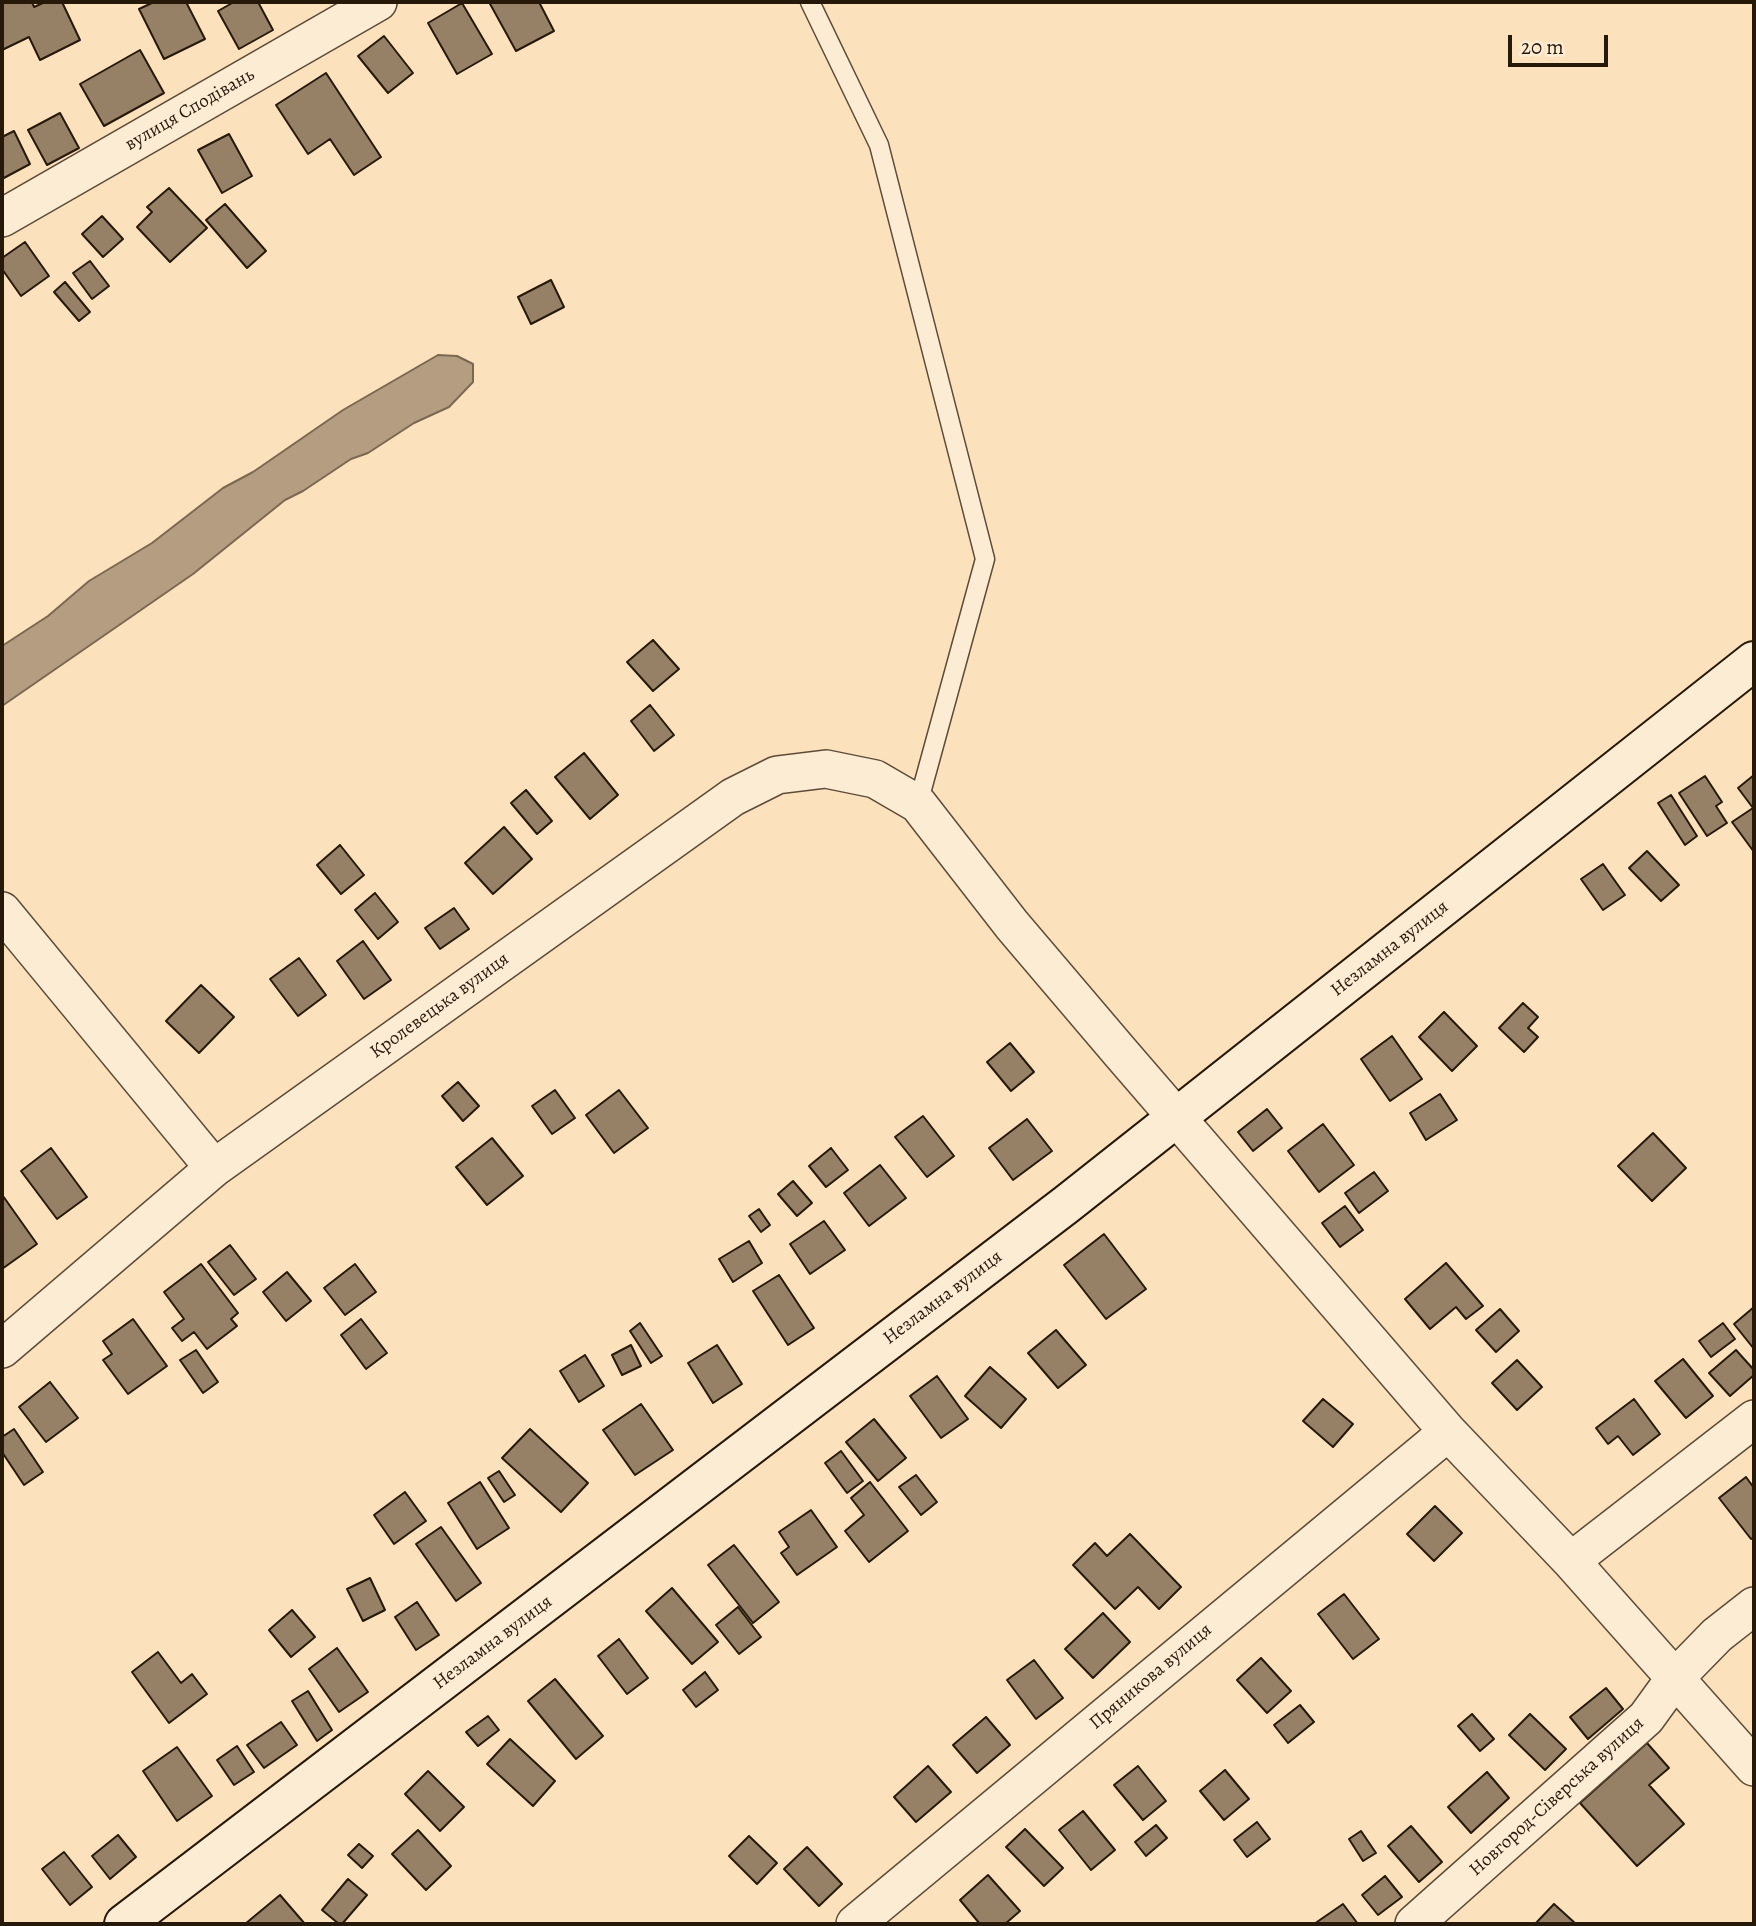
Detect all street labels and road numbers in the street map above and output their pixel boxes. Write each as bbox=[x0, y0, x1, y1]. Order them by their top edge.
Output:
street label: вулиця Сподівань bbox=[121, 64, 259, 156]
street label: Незламна вулиця bbox=[1327, 896, 1453, 1002]
street label: Кролевецька вулиця bbox=[366, 948, 514, 1064]
street label: Незламна вулиця bbox=[879, 1246, 1007, 1350]
street label: Незламна вулиця bbox=[429, 1591, 557, 1695]
street label: Пряникова вулиця bbox=[1085, 1619, 1217, 1735]
street label: Новгород-Сіверська вулиця bbox=[1465, 1712, 1649, 1882]

